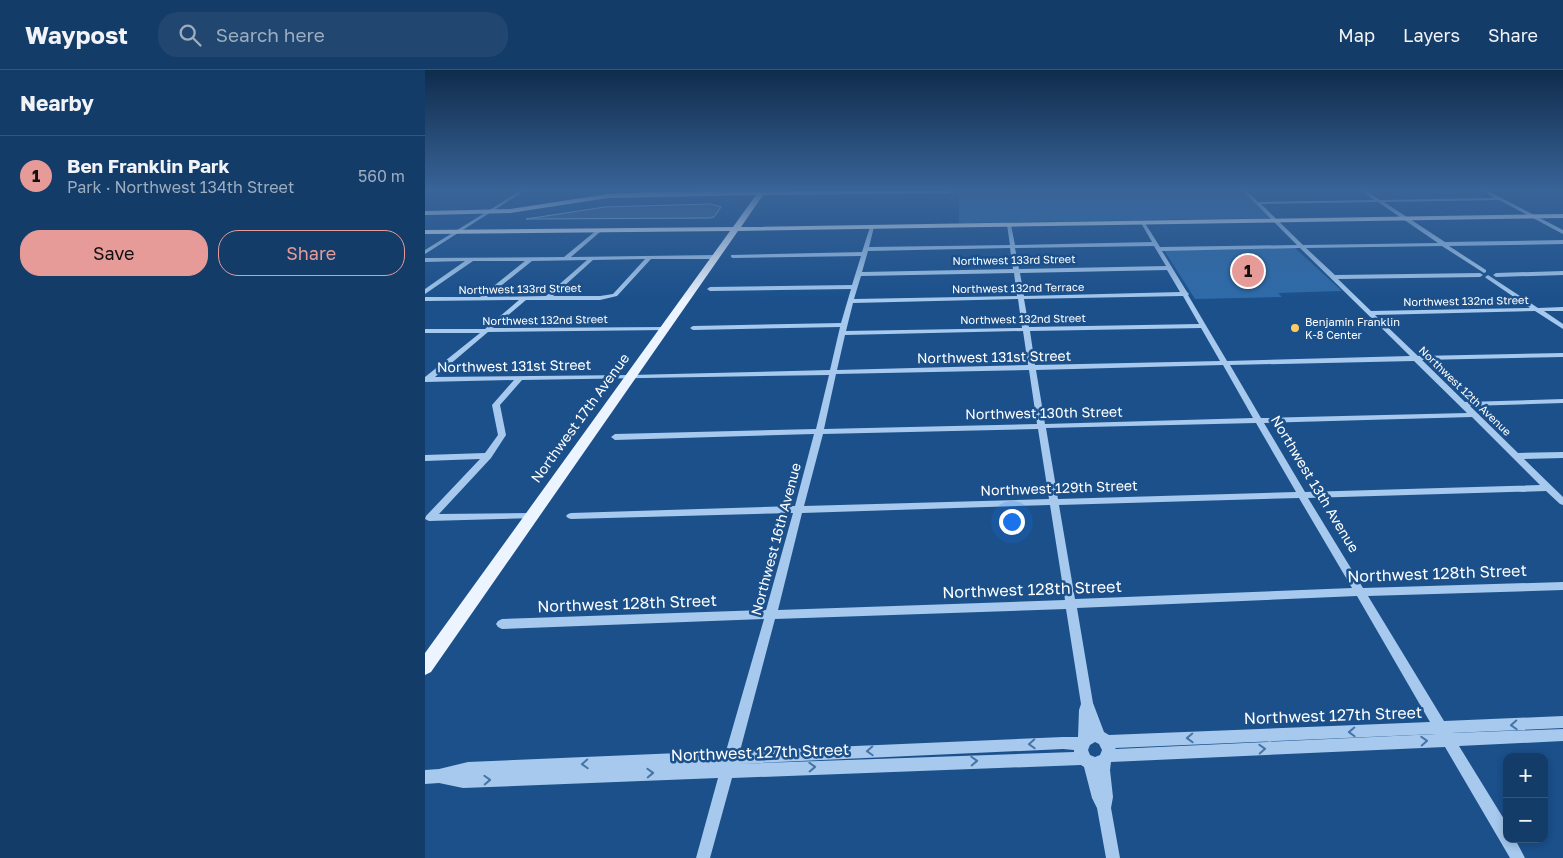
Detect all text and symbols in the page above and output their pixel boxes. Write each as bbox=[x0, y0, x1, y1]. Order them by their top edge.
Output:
search box bbox=[158, 12, 508, 57]
text: Waypost bbox=[25, 20, 128, 49]
icon: search bbox=[176, 21, 204, 49]
text: Search here bbox=[216, 23, 325, 46]
text: Map bbox=[1338, 24, 1375, 46]
text: Layers bbox=[1403, 24, 1460, 46]
text: Share bbox=[1488, 24, 1538, 46]
text: Nearby bbox=[20, 90, 94, 116]
text: Ben Franklin Park bbox=[67, 154, 230, 177]
text: 1 bbox=[32, 166, 40, 186]
text: 560 m bbox=[358, 166, 405, 186]
text: Park · Northwest 134th Street bbox=[67, 177, 294, 197]
button: Save bbox=[20, 230, 208, 276]
button: Share bbox=[218, 230, 405, 276]
street label: Northwest 133rd Street bbox=[952, 252, 1076, 267]
pin: 1 bbox=[1232, 252, 1264, 290]
street label: Northwest 132nd Terrace bbox=[952, 280, 1084, 295]
street label: Northwest 133rd Street bbox=[458, 281, 582, 296]
street label: Northwest 132nd Street bbox=[1403, 293, 1529, 308]
street label: Northwest 132nd Street bbox=[960, 311, 1086, 326]
street label: Northwest 132nd Street bbox=[482, 312, 608, 327]
place label: Benjamin Franklin K-8 Center bbox=[1305, 315, 1400, 341]
marker: Benjamin Franklin K-8 Center bbox=[1289, 322, 1301, 334]
street label: Northwest 12th Avenue bbox=[1417, 343, 1514, 438]
street label: Northwest 131st Street bbox=[917, 347, 1071, 366]
street label: Northwest 17th Avenue bbox=[527, 350, 632, 486]
street label: Northwest 131st Street bbox=[437, 356, 591, 375]
street label: Northwest 130th Street bbox=[965, 403, 1123, 422]
street label: Northwest 13th Avenue bbox=[1268, 412, 1363, 555]
street label: Northwest 16th Avenue bbox=[747, 461, 804, 617]
street label: Northwest 129th Street bbox=[980, 476, 1138, 499]
your location bbox=[999, 509, 1025, 535]
street label: Northwest 128th Street bbox=[1347, 560, 1527, 586]
street label: Northwest 128th Street bbox=[942, 576, 1122, 602]
street label: Northwest 128th Street bbox=[537, 590, 717, 616]
street label: Northwest 127th Street bbox=[1243, 702, 1423, 728]
one-way arrow bbox=[1510, 719, 1518, 730]
one-way arrow bbox=[1348, 726, 1356, 737]
one-way arrow bbox=[1185, 733, 1193, 744]
one-way arrow bbox=[1420, 736, 1428, 747]
street label: Northwest 127th Street bbox=[670, 739, 850, 765]
one-way arrow bbox=[1028, 739, 1036, 750]
one-way arrow bbox=[1258, 743, 1266, 754]
one-way arrow bbox=[866, 746, 874, 757]
map controls bbox=[1503, 753, 1548, 843]
button: + bbox=[1503, 753, 1548, 798]
one-way arrow bbox=[971, 755, 979, 766]
one-way arrow bbox=[581, 759, 589, 770]
one-way arrow bbox=[808, 762, 816, 772]
one-way arrow bbox=[646, 768, 654, 779]
one-way arrow bbox=[484, 775, 492, 785]
button: − bbox=[1503, 798, 1548, 843]

